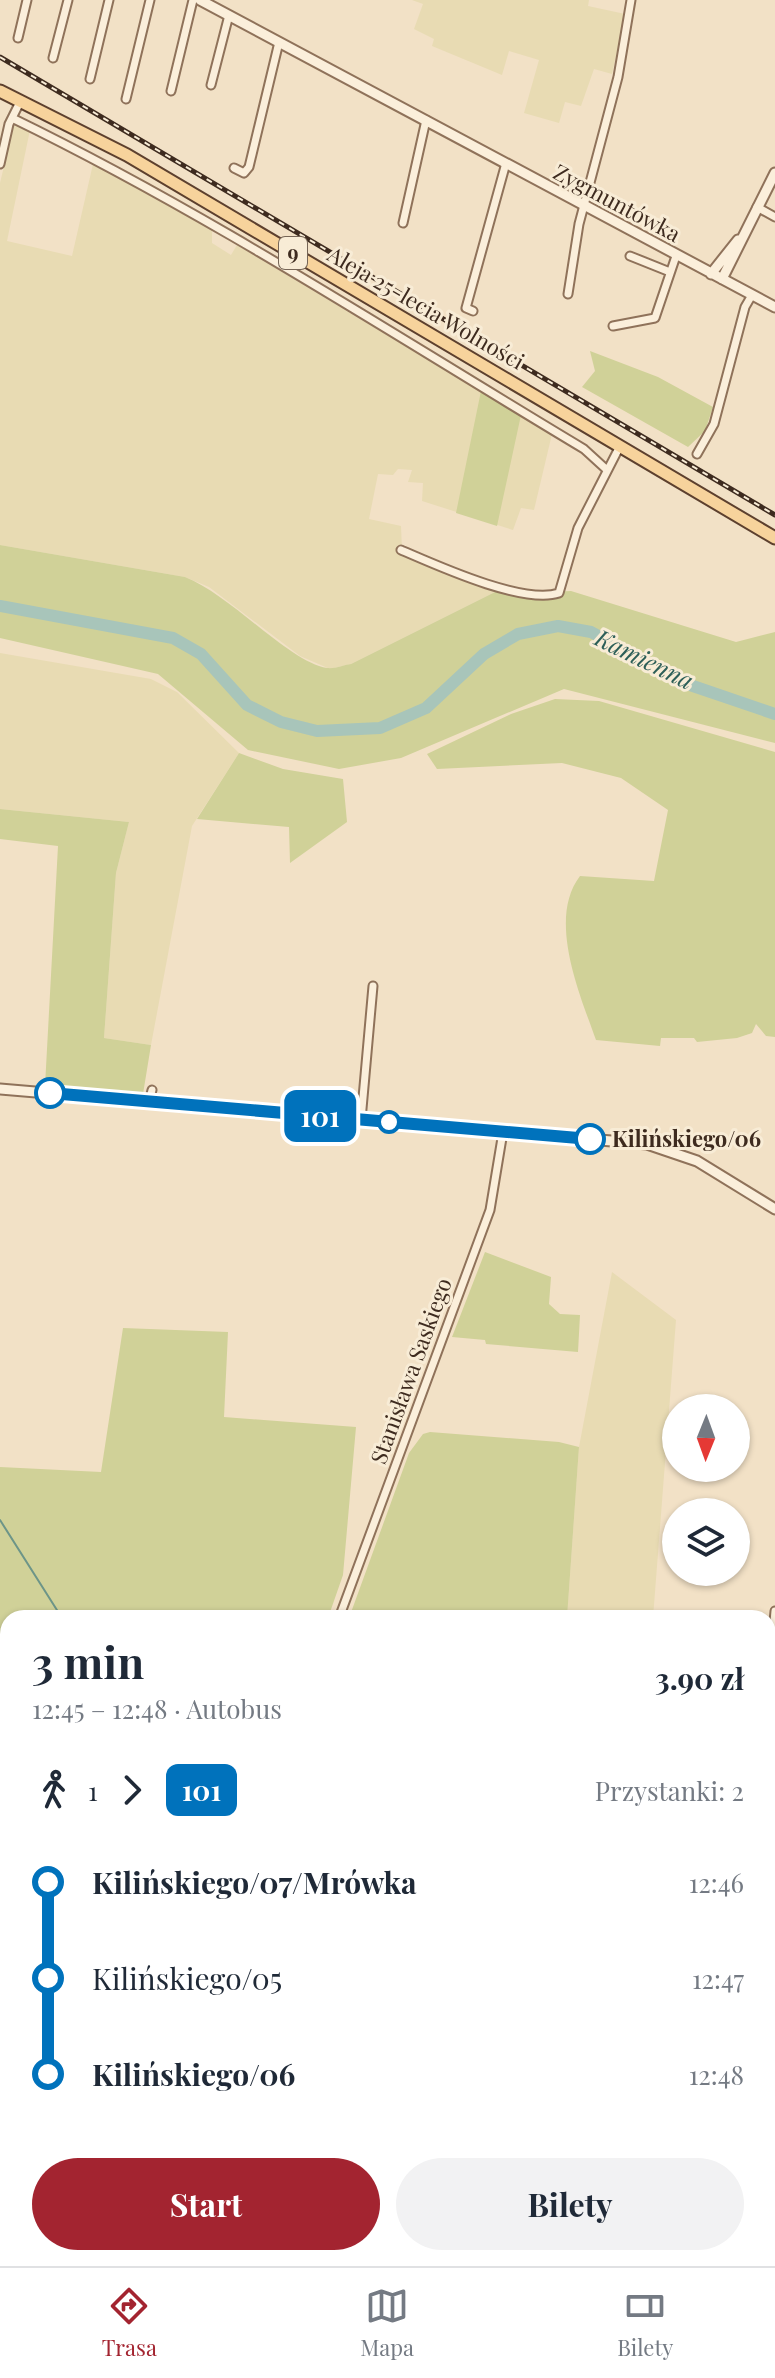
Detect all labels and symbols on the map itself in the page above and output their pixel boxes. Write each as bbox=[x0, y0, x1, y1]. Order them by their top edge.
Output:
street label: Zygmuntówka bbox=[549, 156, 686, 248]
road number: 9 bbox=[279, 237, 307, 269]
street label: Aleja 25-lecia Wolności bbox=[322, 238, 530, 376]
water label: Kamienna bbox=[589, 620, 699, 696]
unlabelled marker bbox=[35, 1078, 65, 1108]
line badge: 101 bbox=[274, 1090, 366, 1142]
unlabelled marker bbox=[378, 1111, 400, 1133]
place label: Kilińskiego/06 bbox=[612, 1123, 761, 1153]
marker: Kilińskiego/06 bbox=[575, 1124, 605, 1154]
street label: Stanisława Saskiego bbox=[362, 1273, 458, 1468]
north arrow bbox=[662, 1394, 750, 1482]

